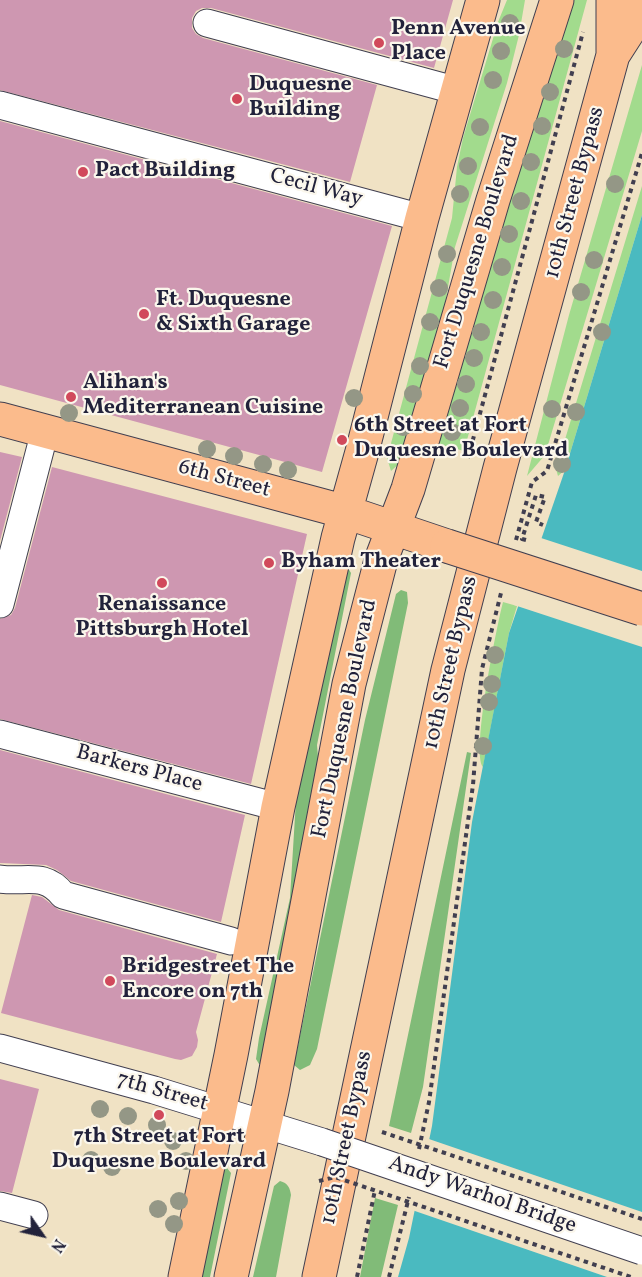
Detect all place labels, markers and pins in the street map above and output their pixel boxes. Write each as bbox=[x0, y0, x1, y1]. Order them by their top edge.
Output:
place label: Penn Avenue Place bbox=[391, 17, 525, 68]
marker: Penn Avenue Place bbox=[372, 36, 386, 50]
place label: Duquesne Building bbox=[249, 73, 352, 124]
marker: Duquesne Building bbox=[230, 92, 244, 106]
place label: Pact Building bbox=[95, 159, 235, 185]
marker: Pact Building bbox=[76, 165, 90, 179]
place label: Ft. Duquesne & Sixth Garage bbox=[156, 288, 310, 340]
marker: Ft. Duquesne & Sixth Garage bbox=[137, 307, 151, 321]
place label: Alihan's Mediterranean Cuisine bbox=[83, 371, 323, 422]
marker: Alihan's Mediterranean Cuisine bbox=[64, 390, 78, 404]
place label: 6th Street at Fort Duquesne Boulevard bbox=[354, 414, 568, 466]
marker: 6th Street at Fort Duquesne Boulevard bbox=[335, 433, 349, 447]
place label: Byham Theater bbox=[281, 550, 441, 576]
marker: Byham Theater bbox=[262, 556, 276, 570]
marker: Renaissance Pittsburgh Hotel bbox=[155, 576, 169, 590]
place label: Renaissance Pittsburgh Hotel bbox=[76, 593, 248, 644]
place label: Bridgestreet The Encore on 7th bbox=[122, 955, 294, 1006]
marker: Bridgestreet The Encore on 7th bbox=[103, 974, 117, 988]
marker: 7th Street at Fort Duquesne Boulevard bbox=[152, 1108, 166, 1122]
place label: 7th Street at Fort Duquesne Boulevard bbox=[52, 1125, 266, 1176]

